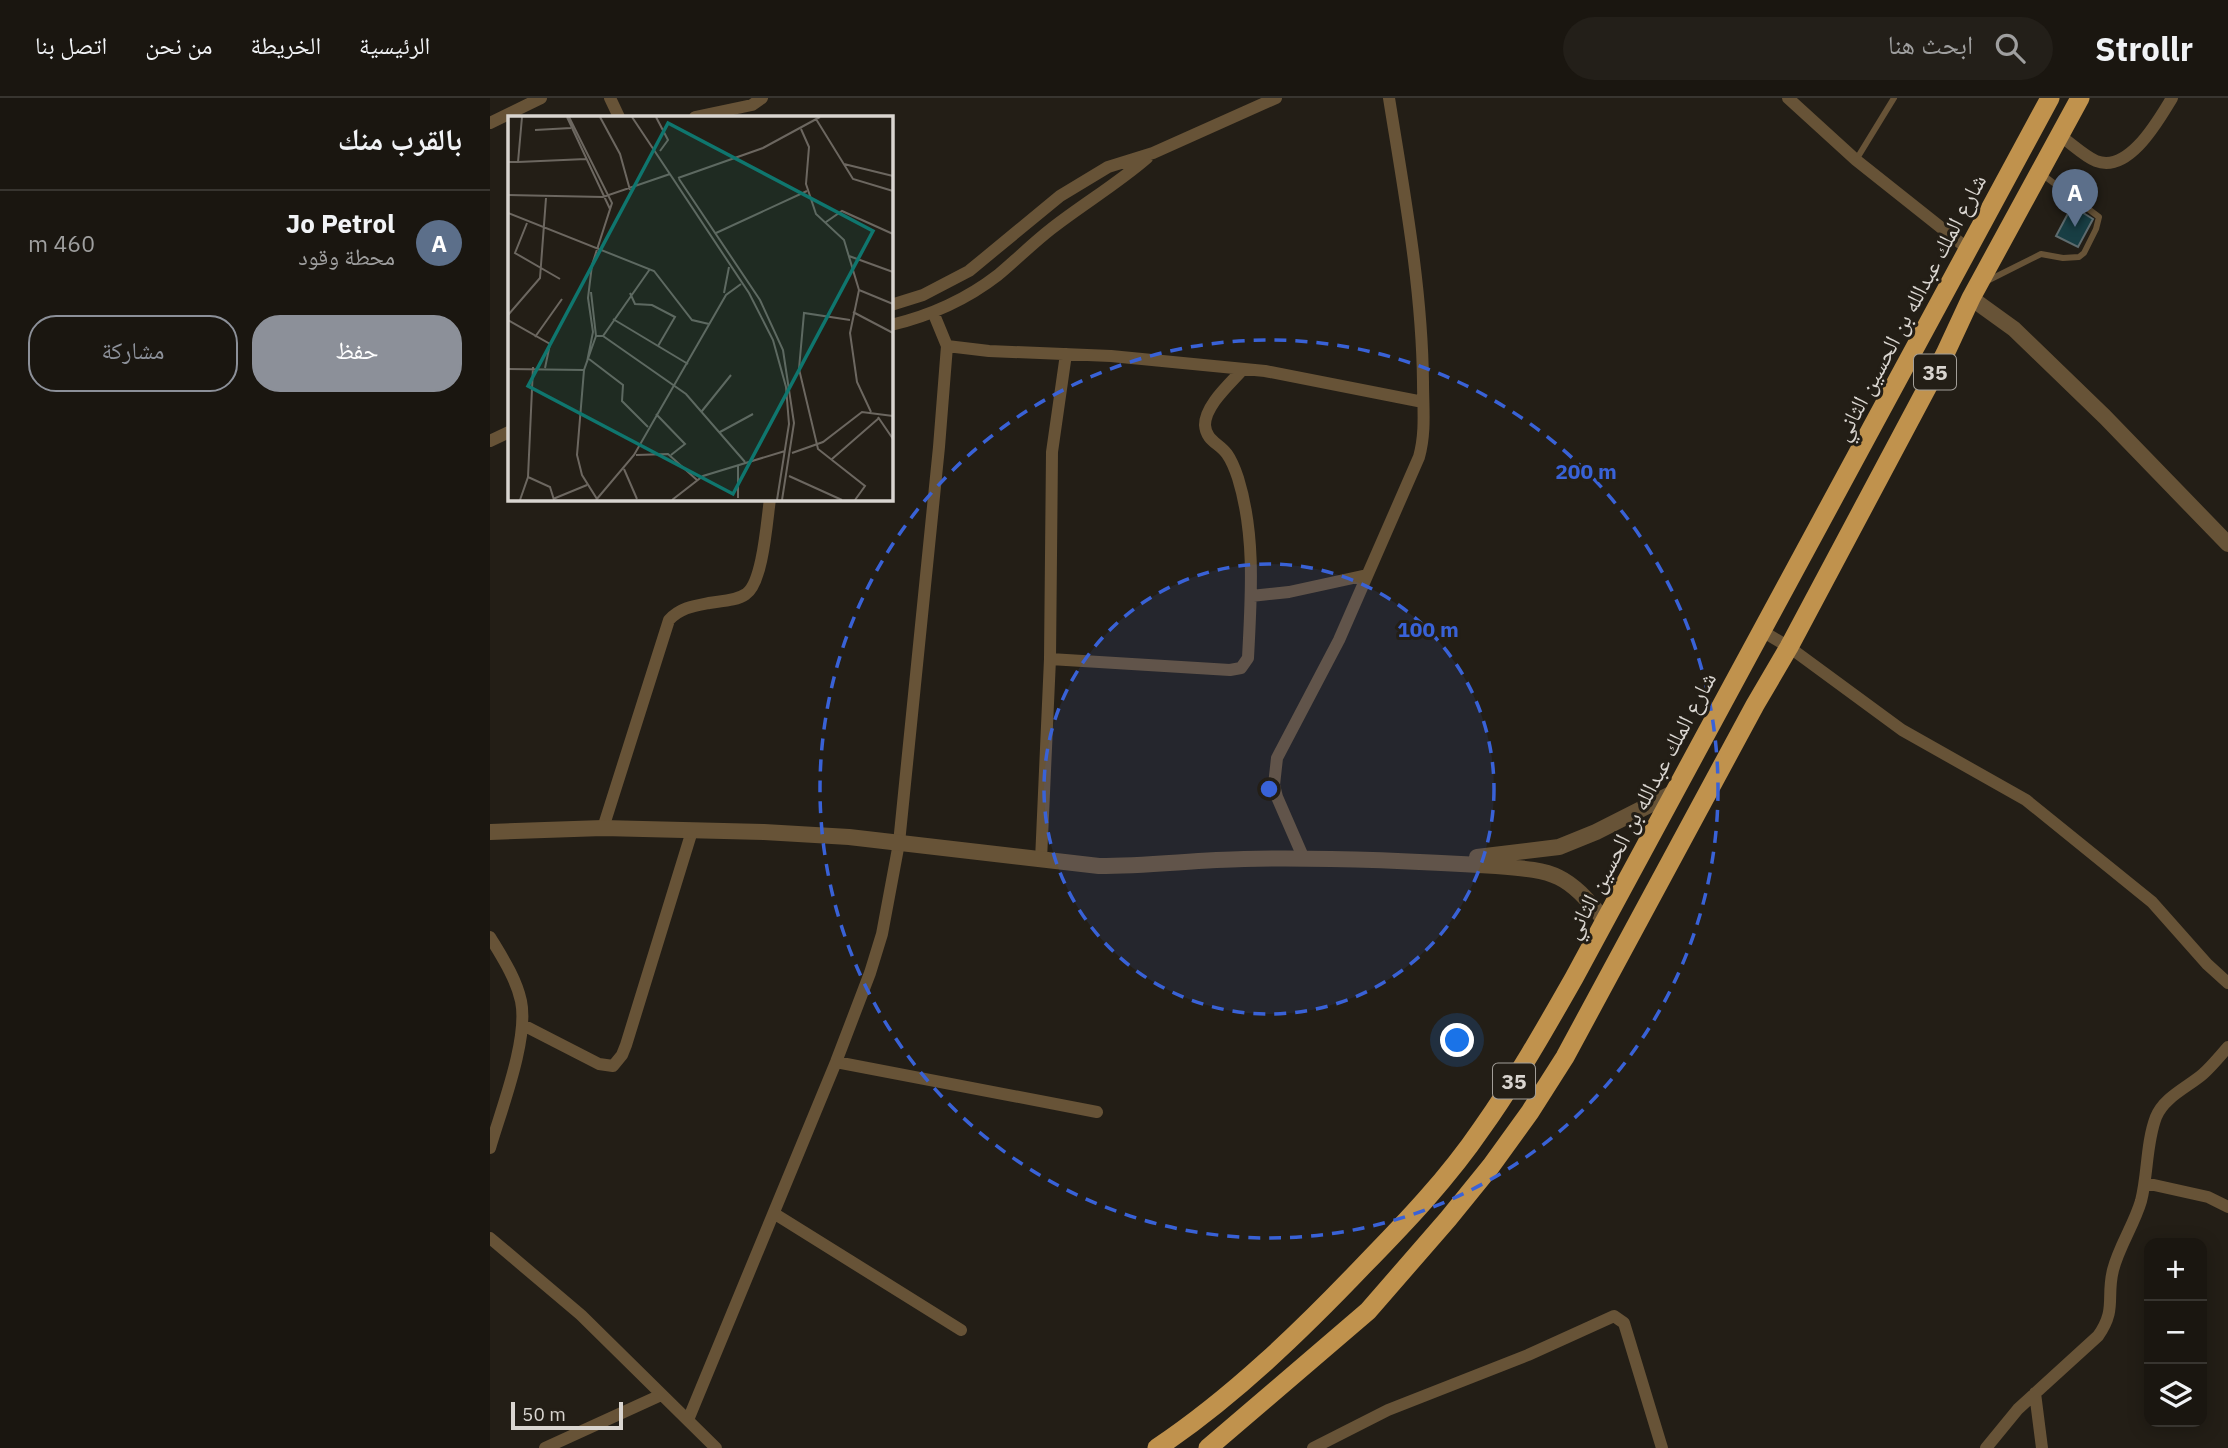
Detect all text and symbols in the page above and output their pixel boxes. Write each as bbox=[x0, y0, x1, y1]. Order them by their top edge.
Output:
search box bbox=[1563, 17, 2053, 80]
text: ابحث هنا bbox=[1888, 27, 1973, 61]
text: Strollr bbox=[2095, 27, 2193, 70]
text: اتصل بنا bbox=[35, 29, 107, 61]
text: من نحن bbox=[145, 29, 212, 61]
text: الخريطة bbox=[250, 29, 321, 61]
text: الرئيسية bbox=[359, 29, 430, 61]
icon: search bbox=[1991, 29, 2029, 67]
inset map bbox=[508, 116, 892, 500]
text: بالقرب منك bbox=[338, 119, 462, 158]
street label: شارع الملك عبدالله بن الحسين الثاني bbox=[1826, 168, 1996, 448]
pin: A bbox=[2052, 169, 2098, 227]
text: Jo Petrol bbox=[286, 206, 395, 240]
text: 460 m bbox=[28, 228, 95, 258]
text: A bbox=[431, 228, 447, 258]
text: محطة وقود bbox=[298, 241, 395, 271]
button: مشاركة bbox=[28, 315, 238, 392]
button: حفظ bbox=[252, 315, 462, 392]
road number: 35 bbox=[1914, 354, 1956, 390]
text: 200 m bbox=[1555, 457, 1617, 485]
text: 100 m bbox=[1397, 615, 1459, 643]
street label: شارع الملك عبدالله بن الحسين الثاني bbox=[1556, 666, 1726, 946]
centre of rings bbox=[1257, 777, 1281, 801]
your location bbox=[1440, 1023, 1474, 1057]
road number: 35 bbox=[1493, 1063, 1535, 1098]
map controls bbox=[2144, 1238, 2207, 1427]
button: + bbox=[2144, 1238, 2207, 1301]
button: − bbox=[2144, 1301, 2207, 1364]
button: layers bbox=[2144, 1364, 2207, 1427]
scale bar bbox=[511, 1399, 623, 1431]
text: 50 m bbox=[522, 1402, 566, 1426]

